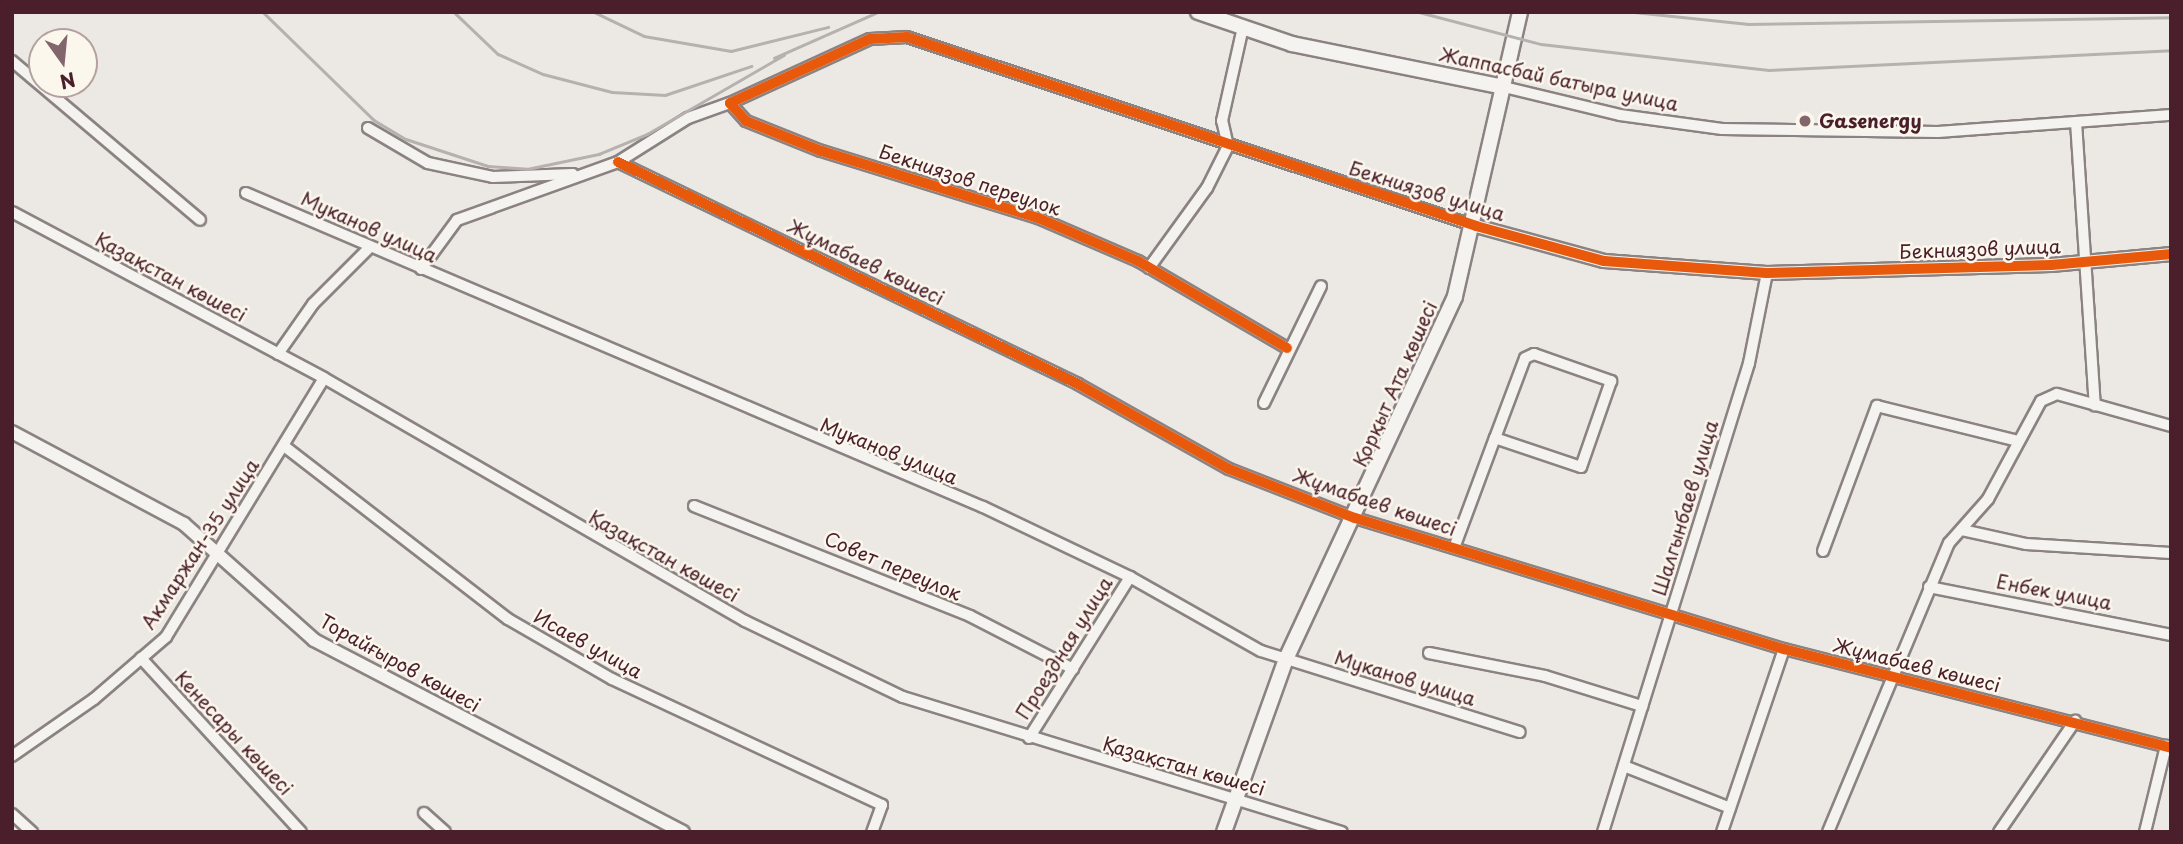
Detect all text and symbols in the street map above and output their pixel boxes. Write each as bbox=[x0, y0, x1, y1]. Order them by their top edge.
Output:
north arrow bbox=[28, 28, 98, 98]
street label: Жаппасбай батыра улица bbox=[1436, 42, 1682, 116]
text: N bbox=[57, 66, 79, 97]
place label: Gasenergy bbox=[1819, 110, 1921, 132]
marker: Gasenergy bbox=[1797, 113, 1813, 129]
street label: Бекниязов переулок bbox=[876, 140, 1064, 220]
street label: Бекниязов улица bbox=[1346, 156, 1508, 226]
street label: Муканов улица bbox=[297, 187, 441, 267]
street label: Жұмабаев көшесі bbox=[784, 214, 948, 310]
street label: Қазақстан көшесі bbox=[92, 228, 250, 326]
street label: Бекниязов улица bbox=[1899, 235, 2061, 263]
street label: Қорқыт Ата көшесі bbox=[1348, 297, 1442, 471]
street label: Муканов улица bbox=[817, 413, 961, 489]
street label: Шалгынбаев улица bbox=[1647, 417, 1723, 599]
street label: Акмаржан-35 улица bbox=[136, 455, 264, 633]
street label: Жұмабаев көшесі bbox=[1291, 463, 1459, 541]
street label: Қазақстан көшесі bbox=[585, 505, 743, 607]
street label: Совет переулок bbox=[821, 527, 965, 605]
street label: Енбек улица bbox=[1994, 569, 2114, 615]
street label: Проездная улица bbox=[1011, 572, 1117, 724]
street label: Исаев улица bbox=[530, 605, 646, 683]
street label: Торайғыров көшесі bbox=[315, 609, 485, 717]
street label: Жұмабаев көшесі bbox=[1831, 633, 2003, 697]
street label: Муканов улица bbox=[1331, 646, 1479, 710]
street label: Кенесары көшесі bbox=[171, 666, 297, 800]
street label: Қазақстан көшесі bbox=[1100, 732, 1268, 800]

